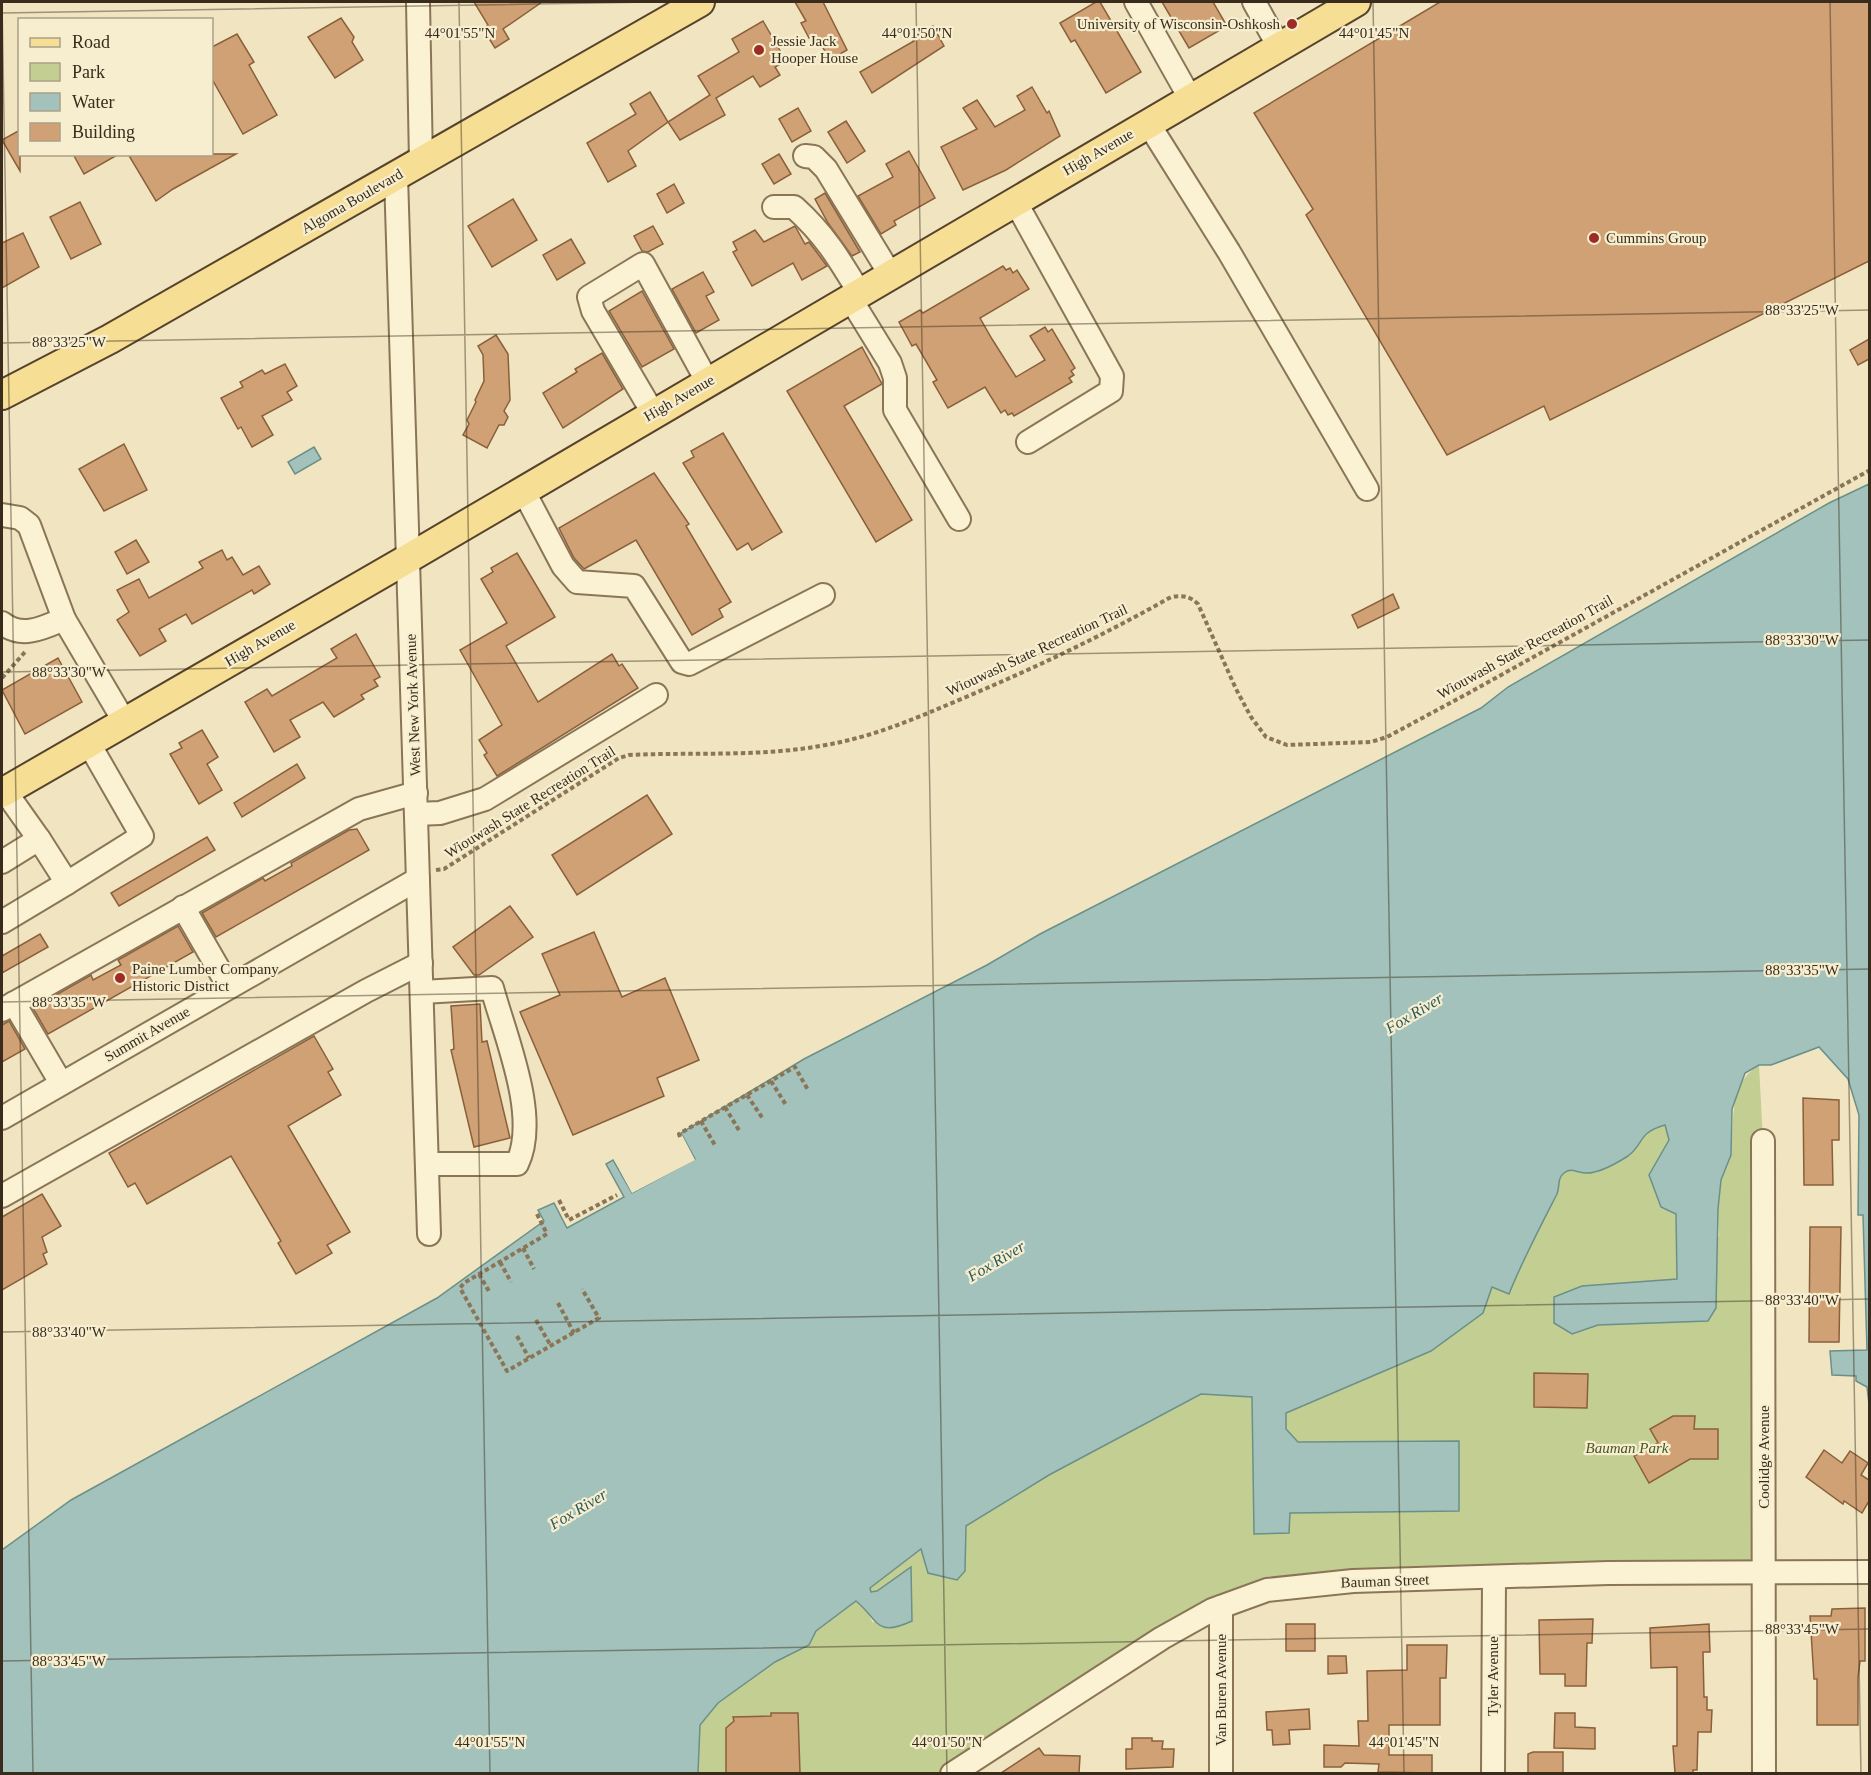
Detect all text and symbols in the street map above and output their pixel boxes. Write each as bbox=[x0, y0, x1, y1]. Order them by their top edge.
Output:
place label: University of Wisconsin-Oshkosh bbox=[1077, 16, 1280, 32]
marker: University of Wisconsin-Oshkosh bbox=[1285, 17, 1299, 31]
legend bbox=[18, 18, 213, 156]
text: 44°01'55"N bbox=[425, 25, 495, 41]
text: 44°01'50"N bbox=[882, 25, 952, 41]
text: 44°01'45"N bbox=[1339, 25, 1409, 41]
text: Road bbox=[72, 32, 110, 52]
place label: Jessie Jack Hooper House bbox=[771, 33, 858, 66]
marker: Jessie Jack Hooper House bbox=[752, 43, 766, 57]
text: Park bbox=[72, 62, 105, 82]
text: Water bbox=[72, 92, 115, 112]
text: Building bbox=[72, 122, 135, 142]
street label: High Avenue bbox=[1060, 125, 1136, 179]
street label: Algoma Boulevard bbox=[298, 165, 406, 237]
place label: Cummins Group bbox=[1606, 230, 1706, 246]
marker: Cummins Group bbox=[1587, 231, 1601, 245]
text: 88°33'25"W bbox=[1765, 302, 1840, 318]
text: 88°33'25"W bbox=[32, 334, 107, 350]
street label: High Avenue bbox=[641, 371, 717, 425]
street label: Wiouwash State Recreation Trail bbox=[1434, 592, 1616, 702]
street label: Wiouwash State Recreation Trail bbox=[944, 601, 1130, 699]
street label: High Avenue bbox=[222, 616, 298, 670]
text: 88°33'30"W bbox=[1765, 632, 1840, 648]
street label: West New York Avenue bbox=[403, 633, 423, 777]
text: 88°33'30"W bbox=[32, 664, 107, 680]
street label: Wiouwash State Recreation Trail bbox=[442, 743, 618, 861]
place label: Paine Lumber Company Historic District bbox=[132, 961, 279, 994]
text: 88°33'35"W bbox=[1765, 962, 1840, 978]
marker: Paine Lumber Company Historic District bbox=[113, 971, 127, 985]
water label: Fox River bbox=[1382, 989, 1446, 1037]
text: 88°33'35"W bbox=[32, 994, 107, 1010]
street label: Summit Avenue bbox=[101, 1003, 193, 1065]
water label: Fox River bbox=[964, 1237, 1028, 1285]
text: 88°33'40"W bbox=[1765, 1292, 1840, 1308]
text: 88°33'40"W bbox=[32, 1324, 107, 1340]
street label: Coolidge Avenue bbox=[1756, 1405, 1772, 1509]
park label: Bauman Park bbox=[1586, 1440, 1669, 1456]
water label: Fox River bbox=[546, 1485, 610, 1533]
street label: Bauman Street bbox=[1340, 1571, 1430, 1591]
text: 88°33'45"W bbox=[1765, 1621, 1840, 1637]
street label: Van Buren Avenue bbox=[1213, 1634, 1229, 1746]
street label: Tyler Avenue bbox=[1485, 1636, 1501, 1716]
text: 88°33'45"W bbox=[32, 1653, 107, 1669]
text: 44°01'55"N bbox=[455, 1734, 525, 1750]
text: 44°01'50"N bbox=[912, 1734, 982, 1750]
text: 44°01'45"N bbox=[1369, 1734, 1439, 1750]

